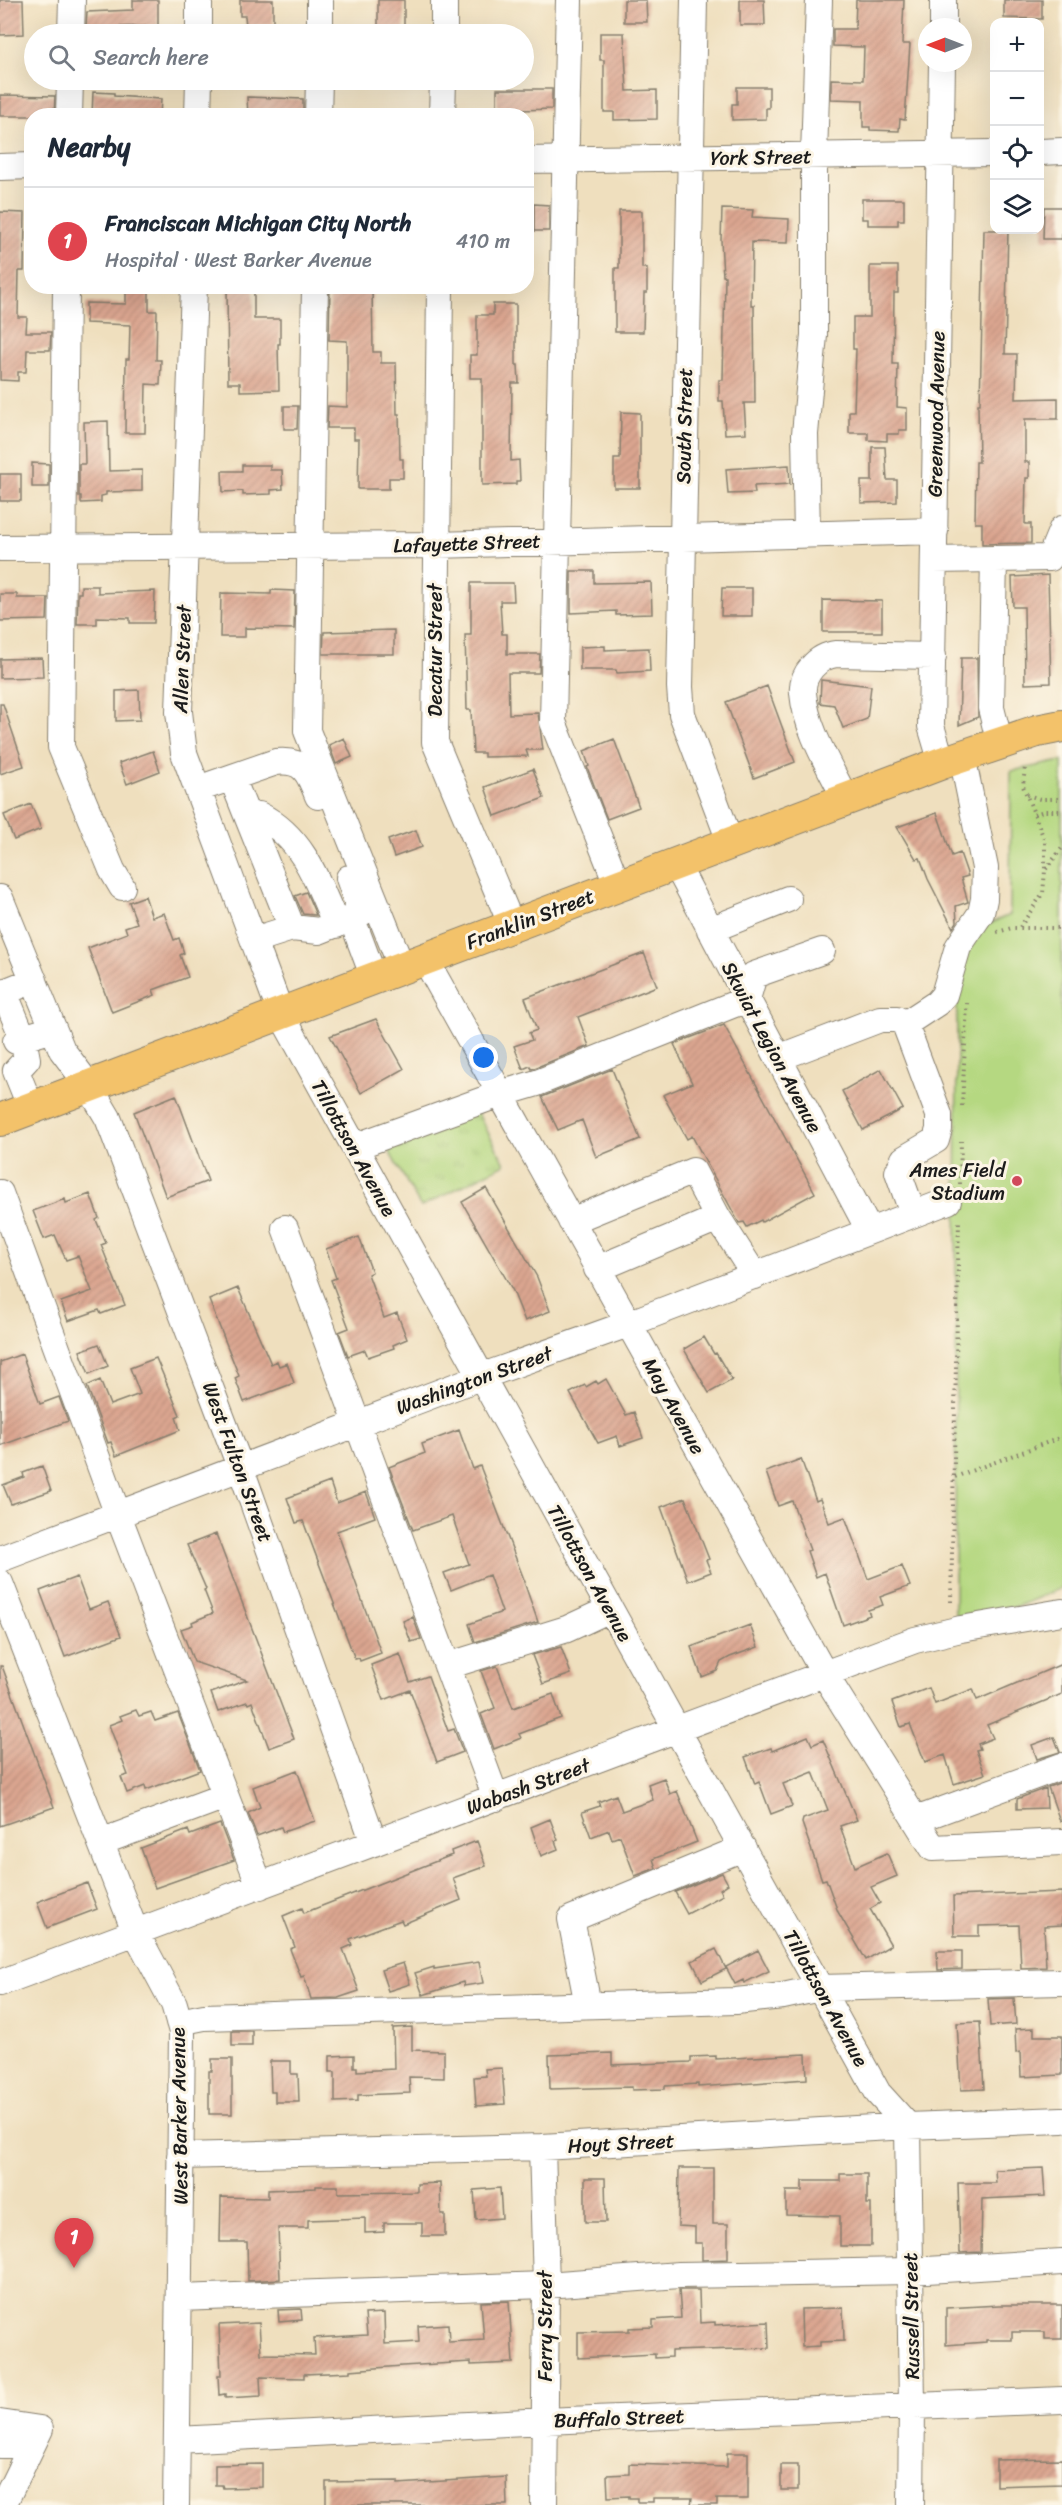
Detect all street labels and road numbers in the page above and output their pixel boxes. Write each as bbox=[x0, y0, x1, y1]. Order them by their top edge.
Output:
street label: York Street bbox=[710, 139, 812, 176]
street label: Greenwood Avenue bbox=[918, 331, 955, 497]
street label: South Street bbox=[666, 367, 703, 484]
street label: Lafayette Street bbox=[393, 523, 542, 564]
street label: Decatur Street bbox=[418, 582, 453, 717]
street label: Allen Street bbox=[163, 603, 202, 715]
street label: Franklin Street bbox=[461, 879, 600, 960]
street label: Skwiat Legion Avenue bbox=[711, 955, 832, 1139]
street label: Tillottson Avenue bbox=[301, 1073, 406, 1224]
street label: Washington Street bbox=[391, 1336, 558, 1425]
street label: May Avenue bbox=[632, 1351, 715, 1461]
street label: West Fulton Street bbox=[192, 1377, 283, 1548]
street label: Tillottson Avenue bbox=[537, 1498, 642, 1649]
street label: Wabash Street bbox=[461, 1748, 596, 1825]
street label: Tillottson Avenue bbox=[773, 1923, 878, 2074]
street label: West Barker Avenue bbox=[160, 2027, 199, 2205]
street label: Hoyt Street bbox=[567, 2123, 676, 2164]
street label: Russell Street bbox=[893, 2252, 930, 2380]
street label: Ferry Street bbox=[528, 2269, 563, 2382]
street label: Buffalo Street bbox=[553, 2399, 685, 2438]

